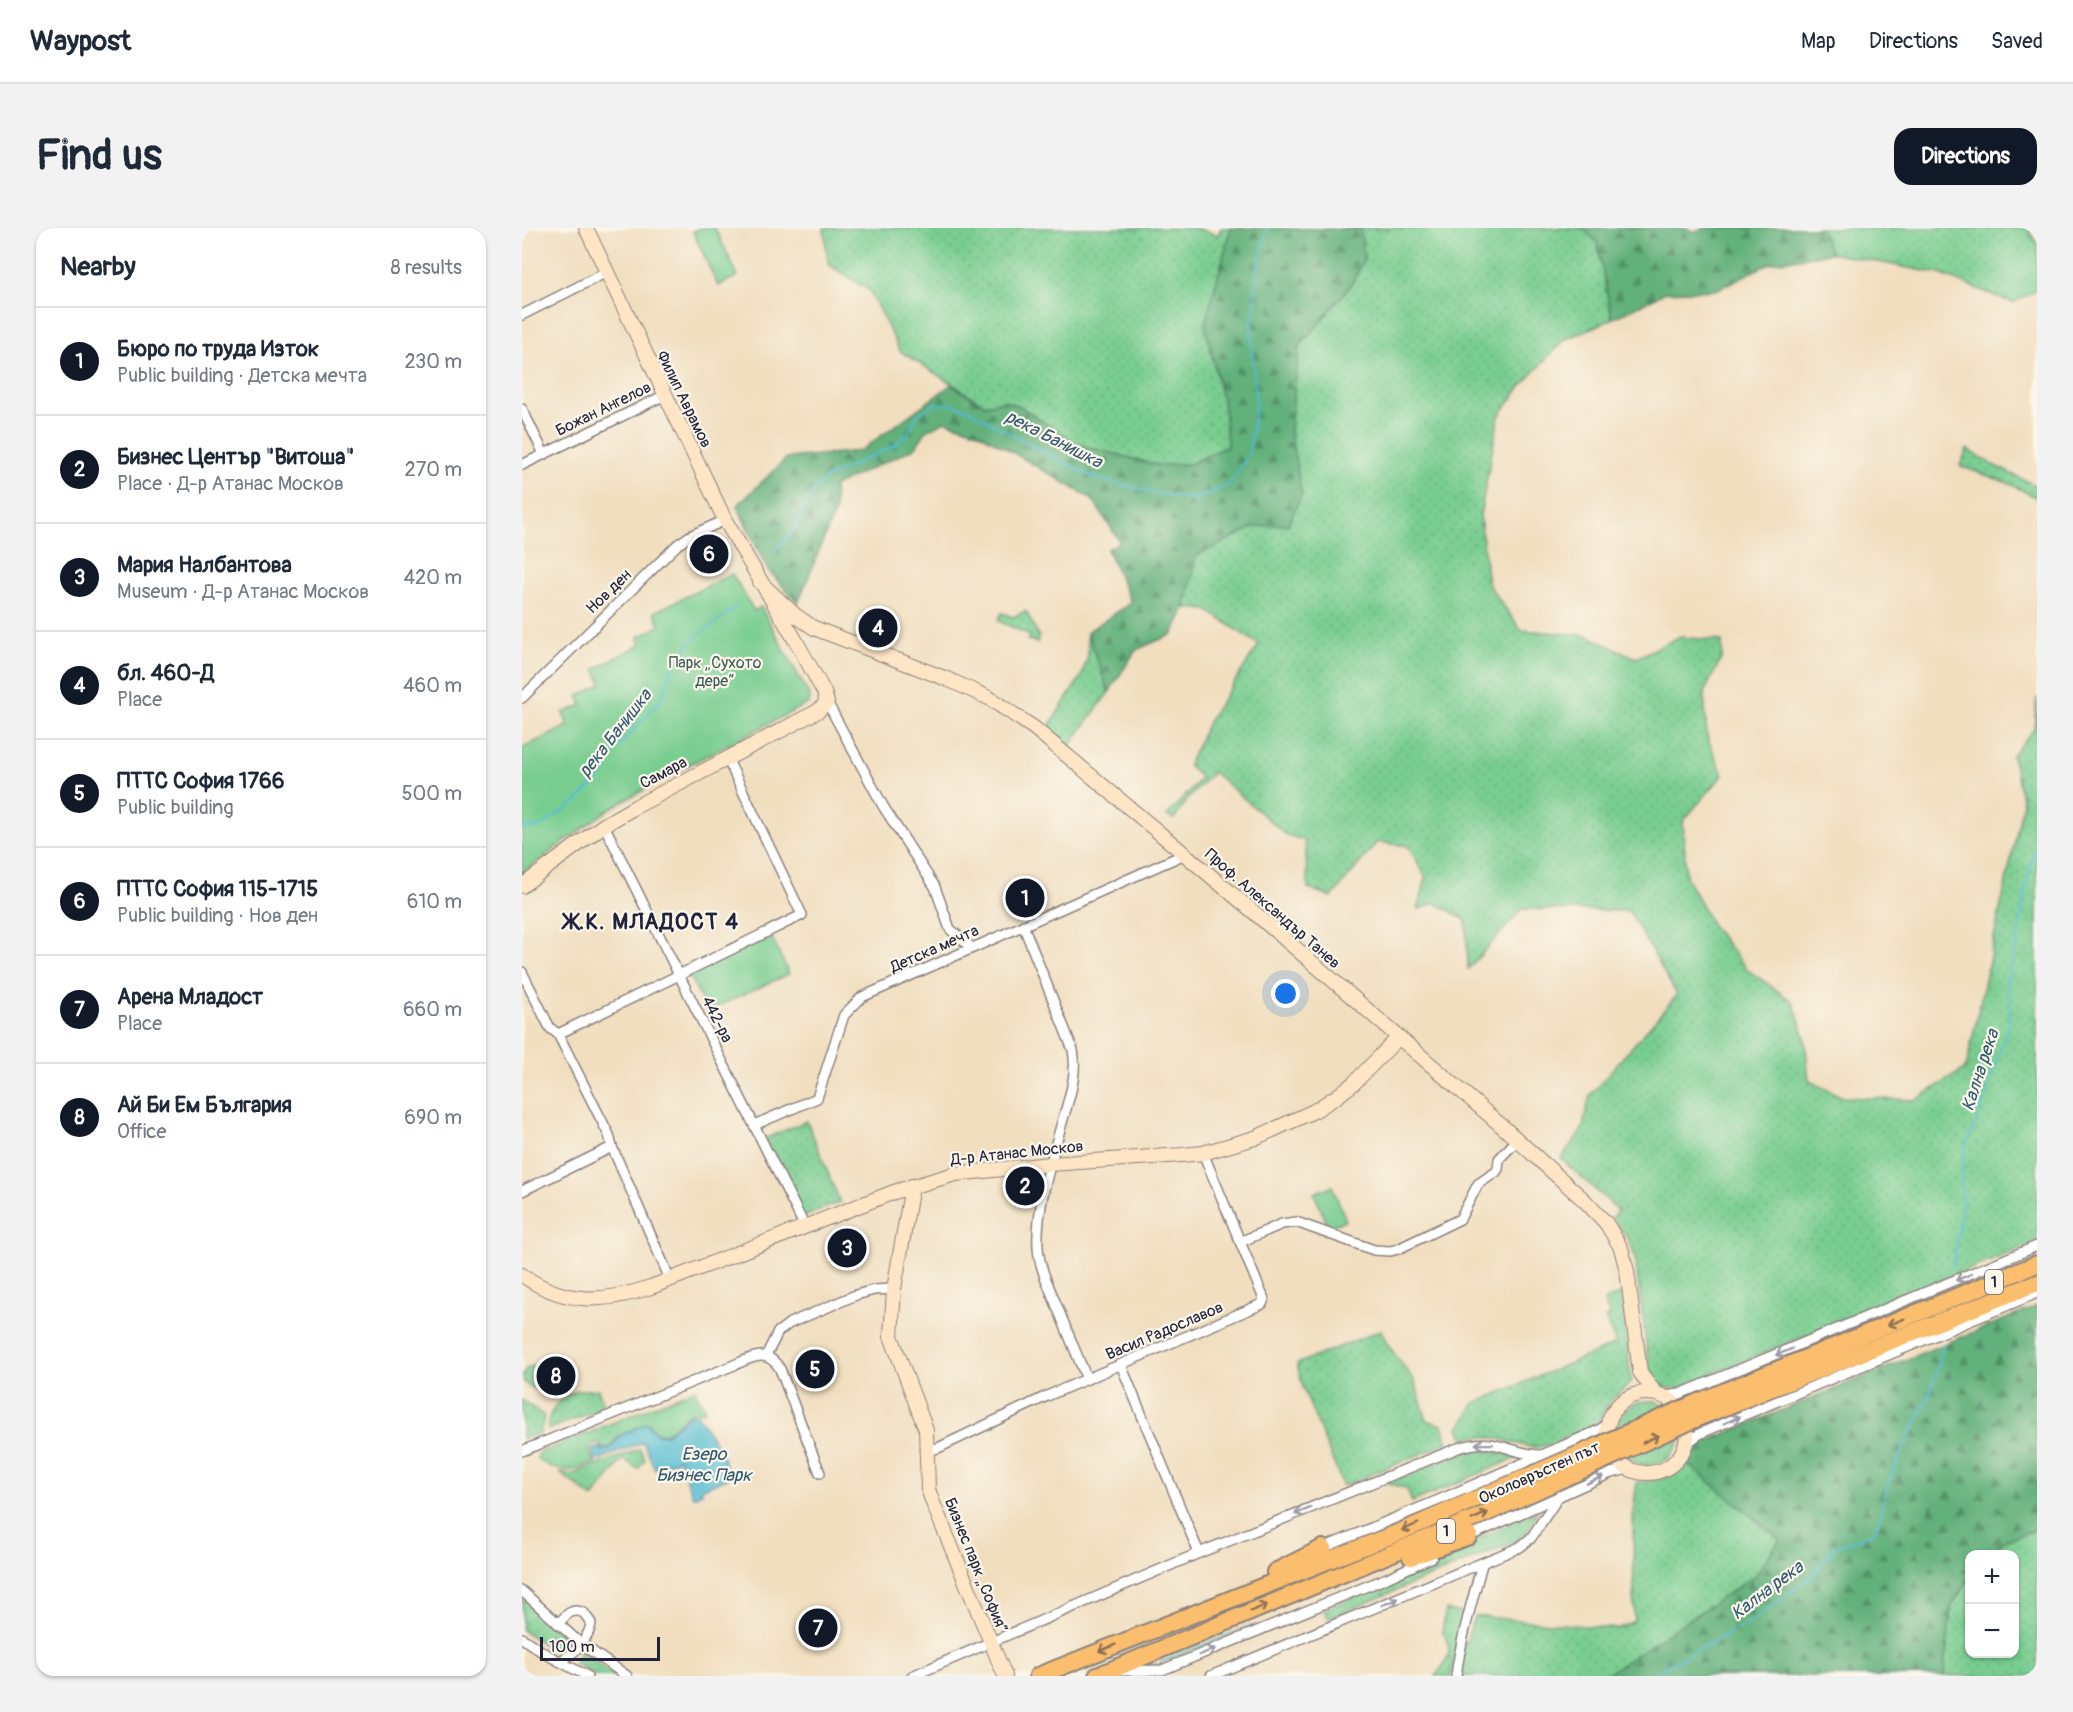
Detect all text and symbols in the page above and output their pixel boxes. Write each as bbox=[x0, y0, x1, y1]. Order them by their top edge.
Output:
text: Waypost bbox=[30, 24, 131, 59]
text: Map bbox=[1801, 28, 1836, 55]
text: Directions bbox=[1869, 28, 1958, 55]
text: Saved bbox=[1991, 28, 2043, 55]
button: Directions bbox=[1894, 128, 2037, 185]
text: Find us bbox=[36, 130, 162, 182]
text: Nearby bbox=[60, 251, 136, 283]
text: 8 results bbox=[391, 255, 462, 280]
text: Бюро по труда Изток bbox=[117, 335, 319, 363]
street label: Филип Аврамов bbox=[652, 348, 716, 451]
text: 1 bbox=[76, 349, 83, 374]
text: 230 m bbox=[405, 349, 462, 374]
text: Public building · Детска мечта bbox=[117, 363, 367, 388]
street label: Божан Ангелов bbox=[552, 377, 655, 441]
water label: река Банишка bbox=[1002, 405, 1107, 474]
text: Бизнес Център "Витоша" bbox=[117, 443, 354, 471]
text: 2 bbox=[74, 457, 85, 482]
text: 270 m bbox=[404, 457, 462, 482]
text: Place · Д-р Атанас Москов bbox=[117, 471, 344, 496]
pin: 6 bbox=[690, 532, 729, 576]
text: Мария Налбантова bbox=[117, 551, 292, 579]
text: 3 bbox=[74, 565, 85, 590]
text: 420 m bbox=[403, 565, 462, 590]
street label: Нов ден bbox=[582, 565, 636, 618]
text: Museum · Д-р Атанас Москов bbox=[117, 579, 369, 604]
pin: 4 bbox=[858, 606, 898, 650]
park label: Парк „Сухото дере“ bbox=[669, 653, 762, 691]
text: бл. 460-Д bbox=[117, 659, 214, 687]
text: 4 bbox=[74, 673, 85, 698]
text: 460 m bbox=[403, 673, 462, 698]
water label: река Банишка bbox=[574, 683, 658, 782]
text: Place bbox=[117, 687, 162, 712]
street label: Самара bbox=[637, 752, 690, 794]
text: ПТТС София 1766 bbox=[117, 767, 285, 795]
text: 5 bbox=[74, 781, 85, 806]
text: 500 m bbox=[402, 781, 462, 806]
text: Public building bbox=[117, 795, 233, 820]
street label: Проф. Александър Танев bbox=[1200, 844, 1344, 973]
text: ПТТС София 115-1715 bbox=[117, 875, 318, 903]
pin: 1 bbox=[1006, 876, 1044, 920]
text: 6 bbox=[74, 889, 85, 914]
text: 610 m bbox=[407, 889, 462, 914]
text: Public building · Нов ден bbox=[117, 903, 318, 928]
district label: Ж.К. МЛАДОСТ 4 bbox=[560, 908, 740, 936]
street label: Детска мечта bbox=[886, 921, 982, 978]
your location bbox=[1271, 979, 1300, 1008]
text: Арена Младост bbox=[117, 983, 263, 1011]
street label: 442-ра bbox=[697, 993, 737, 1046]
text: 7 bbox=[74, 997, 85, 1022]
text: 660 m bbox=[403, 997, 462, 1022]
text: Place bbox=[117, 1011, 162, 1036]
water label: Кална река bbox=[1956, 1025, 2005, 1114]
text: Ай Би Ем България bbox=[117, 1091, 292, 1119]
text: 8 bbox=[74, 1105, 85, 1130]
text: 690 m bbox=[404, 1105, 462, 1130]
text: Office bbox=[117, 1119, 166, 1144]
street label: Д-р Атанас Москов bbox=[949, 1136, 1084, 1170]
pin: 2 bbox=[1006, 1164, 1044, 1208]
pin: 3 bbox=[828, 1226, 866, 1270]
road number: 1 bbox=[1985, 1270, 2003, 1294]
one-way arrow bbox=[1955, 1272, 1973, 1283]
street label: Васил Радославов bbox=[1103, 1297, 1226, 1365]
one-way arrow bbox=[1887, 1317, 1906, 1328]
pin: 5 bbox=[796, 1346, 834, 1392]
one-way arrow bbox=[1775, 1347, 1793, 1358]
pin: 8 bbox=[537, 1354, 576, 1398]
one-way arrow bbox=[1723, 1413, 1741, 1425]
one-way arrow bbox=[1641, 1433, 1660, 1444]
street label: Околовръстен път bbox=[1476, 1437, 1603, 1509]
one-way arrow bbox=[1475, 1438, 1495, 1450]
water label: Езеро Бизнес Парк bbox=[656, 1443, 753, 1487]
one-way arrow bbox=[1585, 1474, 1603, 1485]
street label: Бизнес парк „София“ bbox=[940, 1495, 1012, 1636]
one-way arrow bbox=[1294, 1506, 1312, 1517]
one-way arrow bbox=[1470, 1510, 1489, 1521]
road number: 1 bbox=[1437, 1519, 1455, 1543]
one-way arrow bbox=[1402, 1522, 1420, 1533]
map controls bbox=[1965, 1550, 2019, 1658]
button: + bbox=[1965, 1550, 2019, 1604]
water label: Кална река bbox=[1727, 1555, 1809, 1625]
one-way arrow bbox=[1380, 1596, 1398, 1607]
one-way arrow bbox=[1249, 1602, 1268, 1613]
button: − bbox=[1965, 1604, 2019, 1658]
pin: 7 bbox=[798, 1606, 838, 1650]
scale bar bbox=[540, 1634, 660, 1662]
text: 100 m bbox=[549, 1637, 595, 1657]
one-way arrow bbox=[1098, 1644, 1116, 1655]
one-way arrow bbox=[1197, 1646, 1215, 1657]

